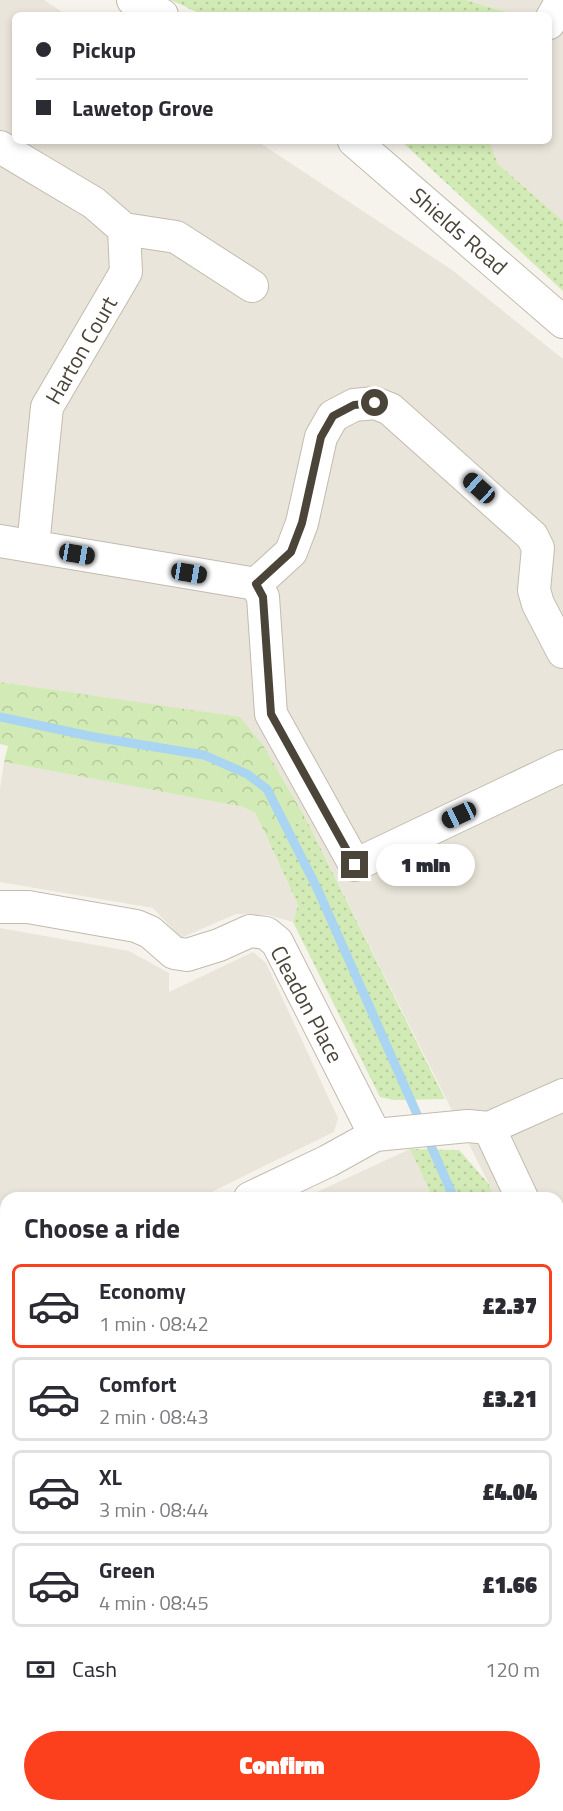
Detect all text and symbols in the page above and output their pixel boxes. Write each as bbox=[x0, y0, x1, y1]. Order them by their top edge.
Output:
text: Pickup bbox=[72, 33, 136, 67]
text: Lawetop Grove bbox=[72, 91, 213, 125]
street label: Shields Road bbox=[403, 179, 515, 283]
street label: Harton Court bbox=[36, 289, 126, 410]
route start bbox=[361, 389, 388, 416]
car bbox=[460, 469, 498, 507]
car bbox=[58, 542, 96, 566]
car bbox=[170, 561, 208, 585]
car bbox=[439, 799, 479, 831]
callout: 1 min bbox=[376, 844, 475, 886]
text: 1 min bbox=[401, 849, 450, 880]
route end bbox=[341, 851, 368, 878]
street label: Cleadon Place bbox=[262, 939, 352, 1069]
text: Choose a ride bbox=[24, 1207, 180, 1248]
text: Economy bbox=[99, 1274, 186, 1308]
icon: car bbox=[27, 1279, 81, 1333]
text: £2.37 bbox=[482, 1289, 537, 1323]
text: 1 min · 08:42 bbox=[99, 1308, 209, 1339]
text: Comfort bbox=[99, 1367, 177, 1401]
icon: car bbox=[27, 1372, 81, 1426]
text: £3.21 bbox=[482, 1382, 537, 1416]
text: 2 min · 08:43 bbox=[99, 1401, 209, 1432]
text: XL bbox=[99, 1460, 122, 1494]
icon: car bbox=[27, 1465, 81, 1519]
text: £4.04 bbox=[482, 1475, 537, 1509]
text: 3 min · 08:44 bbox=[99, 1494, 209, 1525]
text: Green bbox=[99, 1553, 155, 1587]
icon: car bbox=[27, 1558, 81, 1612]
text: £1.66 bbox=[482, 1568, 537, 1602]
text: 4 min · 08:45 bbox=[99, 1587, 209, 1618]
text: Cash bbox=[72, 1652, 117, 1686]
icon: cash bbox=[24, 1653, 57, 1686]
text: 120 m bbox=[485, 1654, 540, 1685]
button: Confirm bbox=[24, 1731, 540, 1800]

